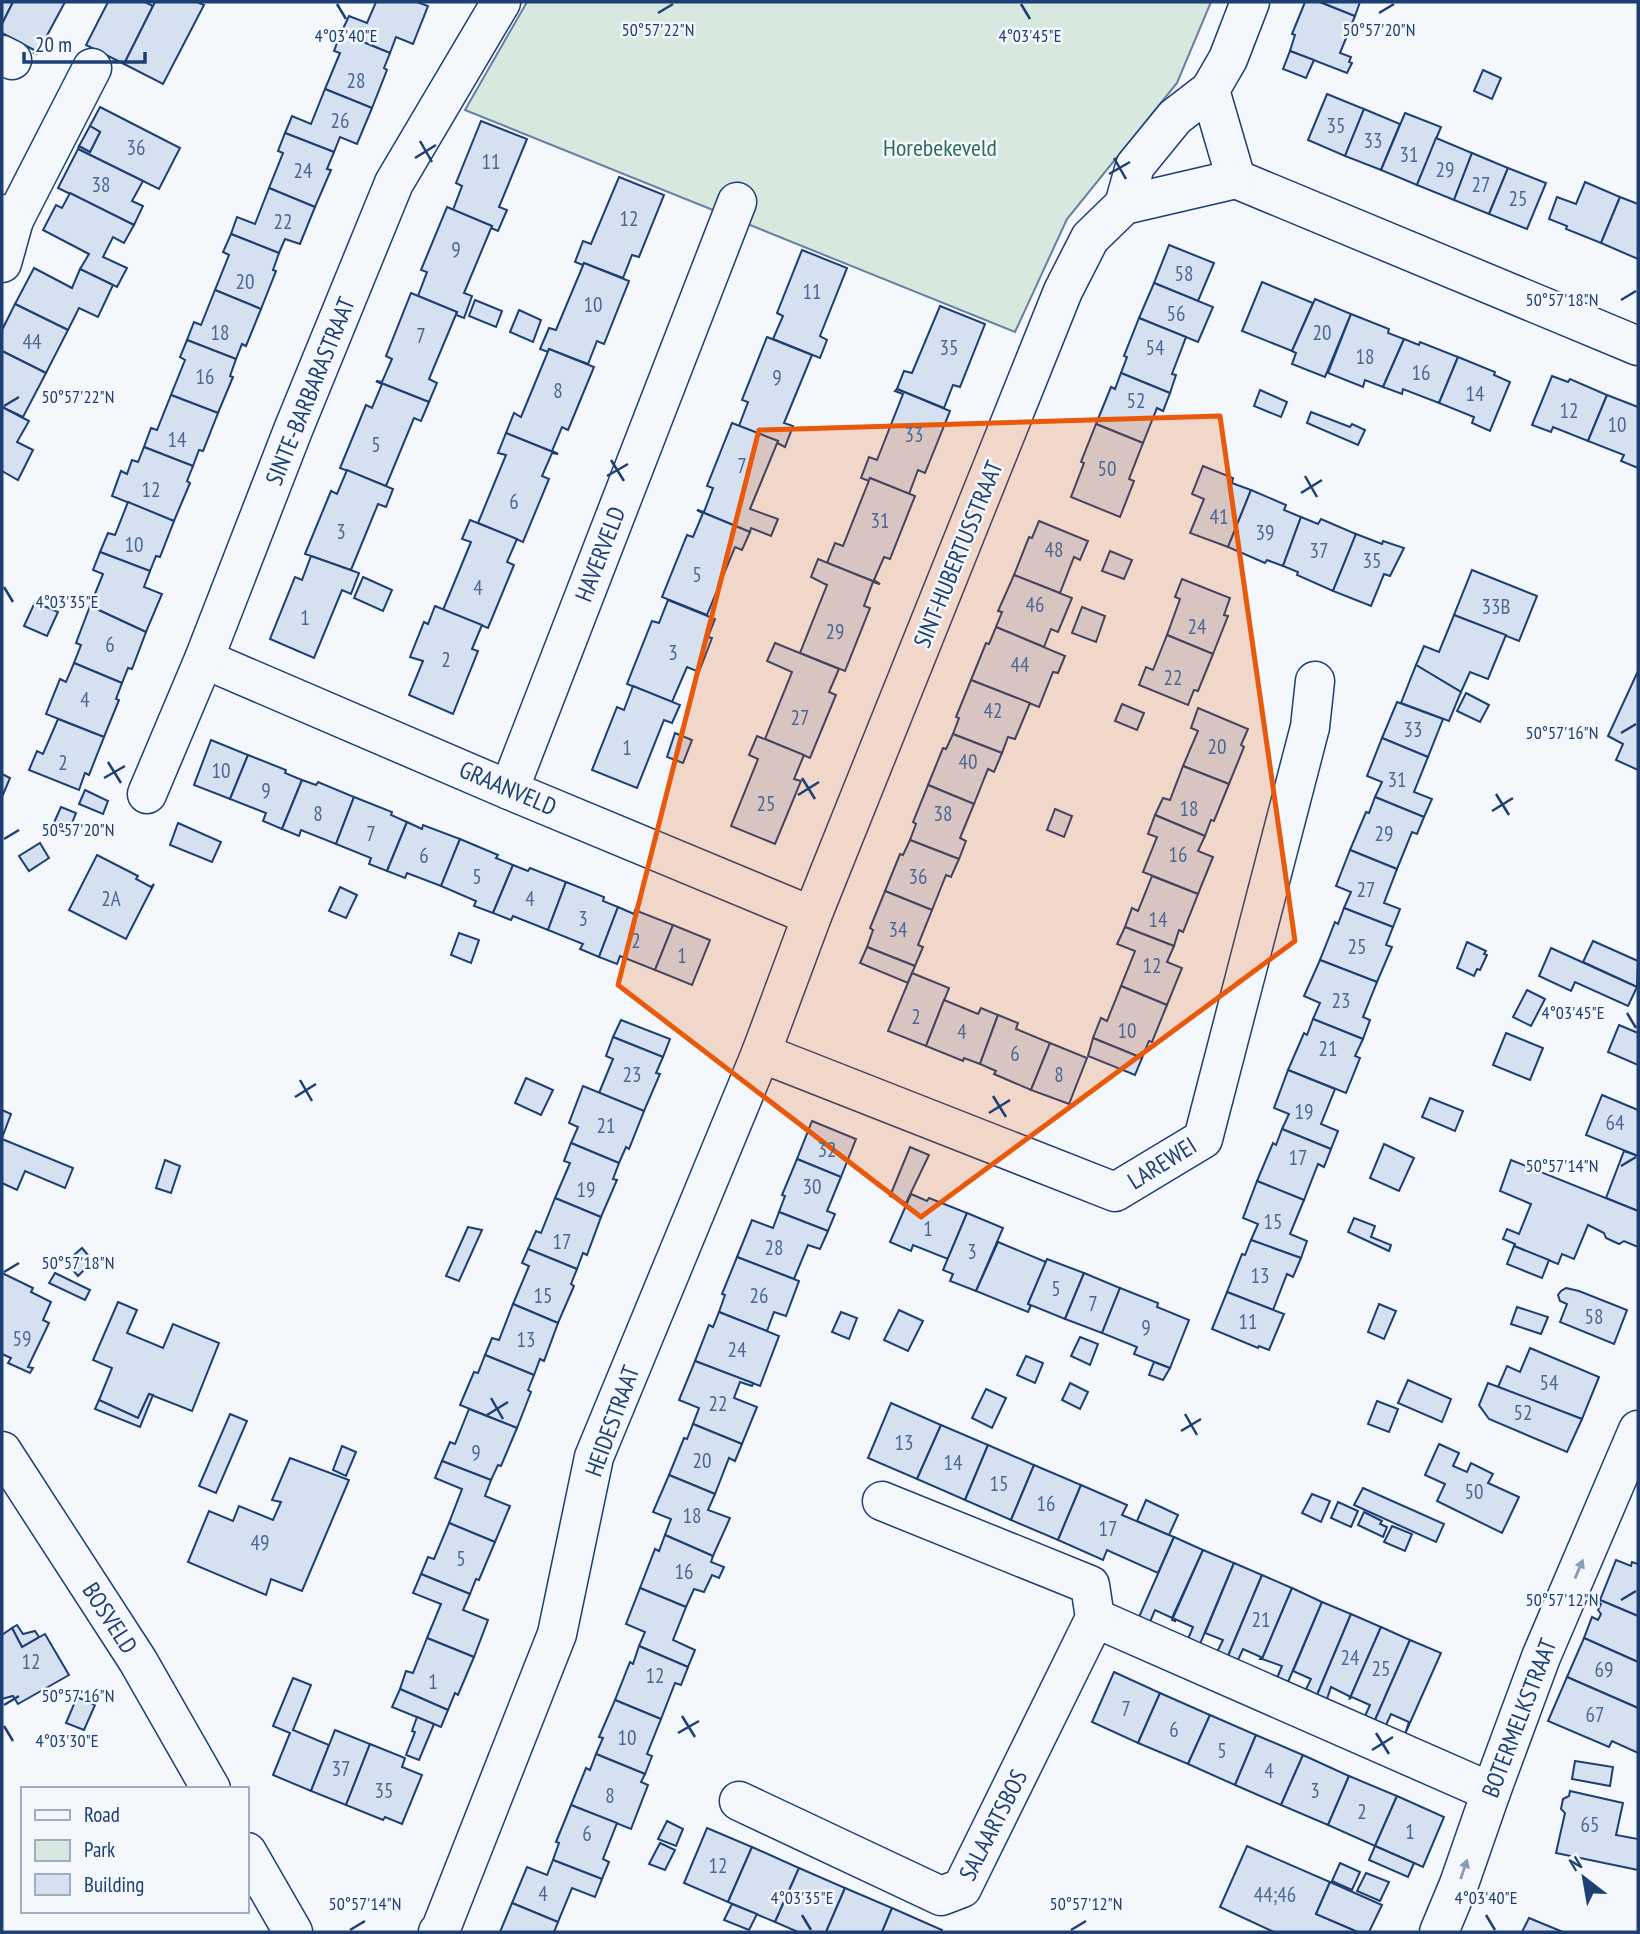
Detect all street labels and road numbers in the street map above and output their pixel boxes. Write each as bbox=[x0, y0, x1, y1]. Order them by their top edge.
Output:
street label: SINTE-BARBARASTRAAT bbox=[258, 292, 362, 490]
street label: SINT-HUBERTUSSTRAAT bbox=[906, 456, 1010, 652]
street label: HAVERVELD bbox=[568, 502, 632, 606]
street label: GRAANVELD bbox=[455, 754, 561, 822]
street label: LAREWEI bbox=[1122, 1130, 1202, 1196]
street label: HEIDESTRAAT bbox=[578, 1361, 646, 1481]
street label: BOSVELD bbox=[76, 1577, 144, 1659]
street label: BOTERMELKSTRAAT bbox=[1474, 1634, 1564, 1802]
street label: SALAARTSBOS bbox=[952, 1764, 1034, 1886]

